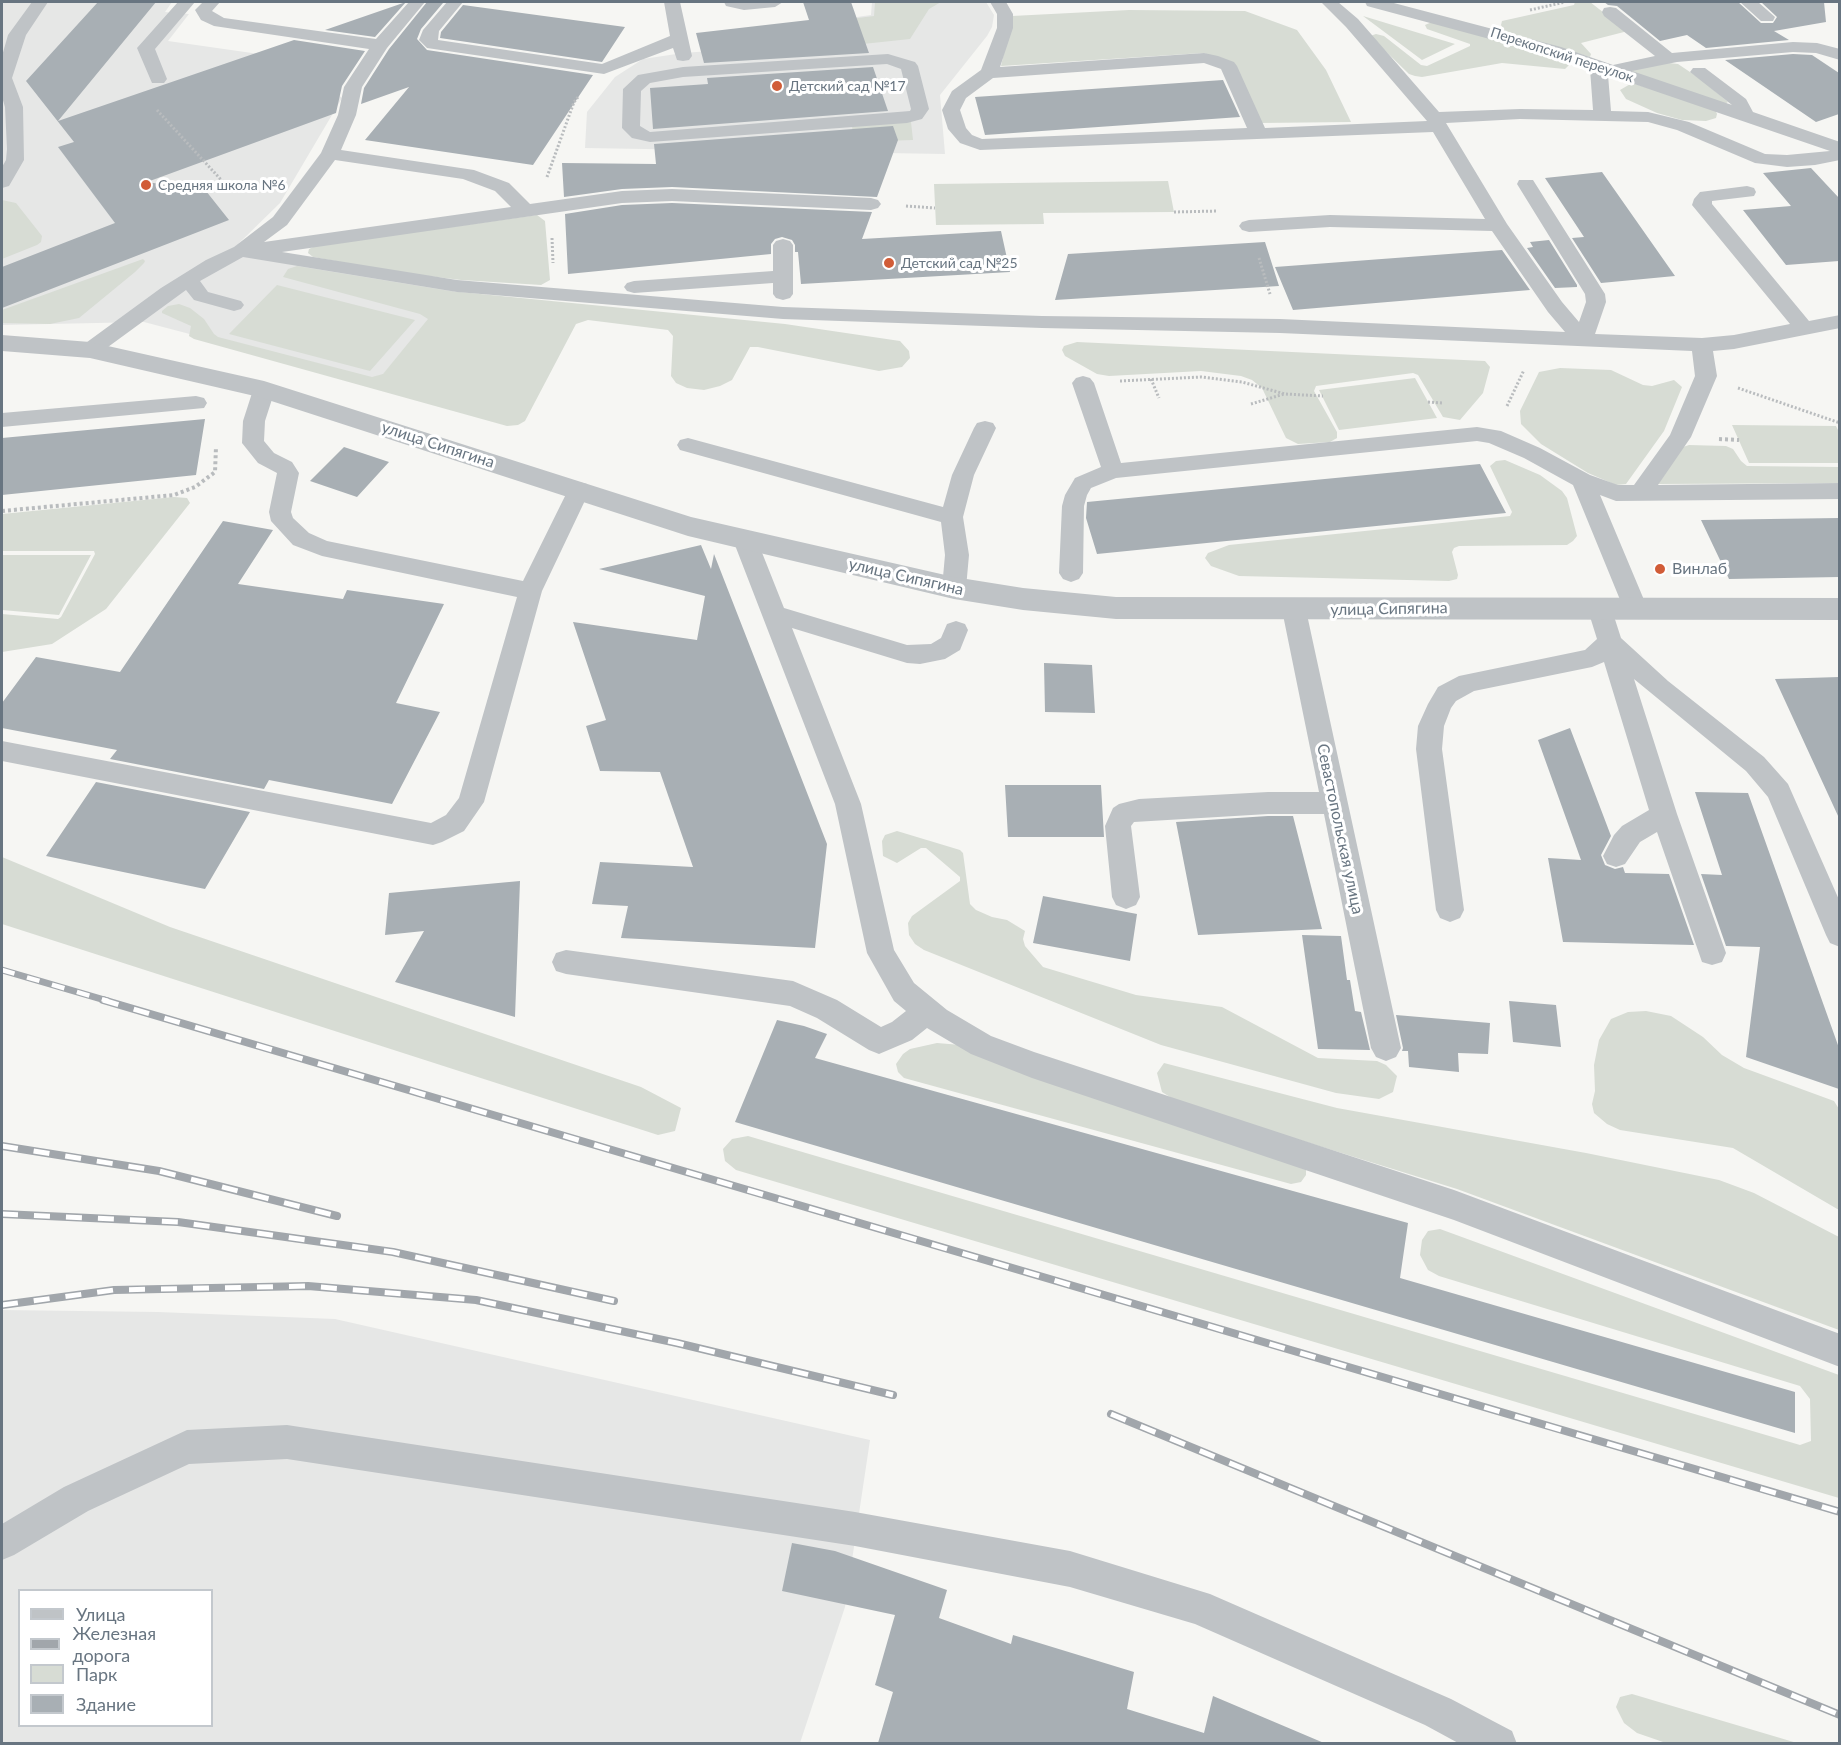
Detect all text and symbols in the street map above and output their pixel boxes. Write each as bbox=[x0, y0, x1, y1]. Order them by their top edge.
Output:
street label: Перекопский переулок bbox=[1488, 24, 1636, 86]
place label: Детский сад №17 bbox=[789, 78, 906, 94]
marker: Детский сад №17 bbox=[770, 79, 784, 93]
place label: Средняя школа №6 bbox=[158, 177, 286, 193]
marker: Средняя школа №6 bbox=[139, 178, 153, 192]
place label: Детский сад №25 bbox=[901, 255, 1018, 271]
marker: Детский сад №25 bbox=[882, 256, 896, 270]
street label: улица Сипягина bbox=[379, 418, 497, 472]
street label: улица Сипягина bbox=[847, 554, 965, 600]
place label: Винлаб bbox=[1672, 559, 1727, 579]
marker: Винлаб bbox=[1653, 562, 1667, 576]
street label: улица Сипягина bbox=[1330, 598, 1448, 620]
street label: Севастопольская улица bbox=[1313, 742, 1367, 916]
legend bbox=[18, 1589, 213, 1727]
text: Улица bbox=[76, 1603, 126, 1625]
text: Железная дорога bbox=[72, 1622, 156, 1666]
text: Парк bbox=[76, 1663, 117, 1685]
text: Здание bbox=[76, 1693, 136, 1715]

